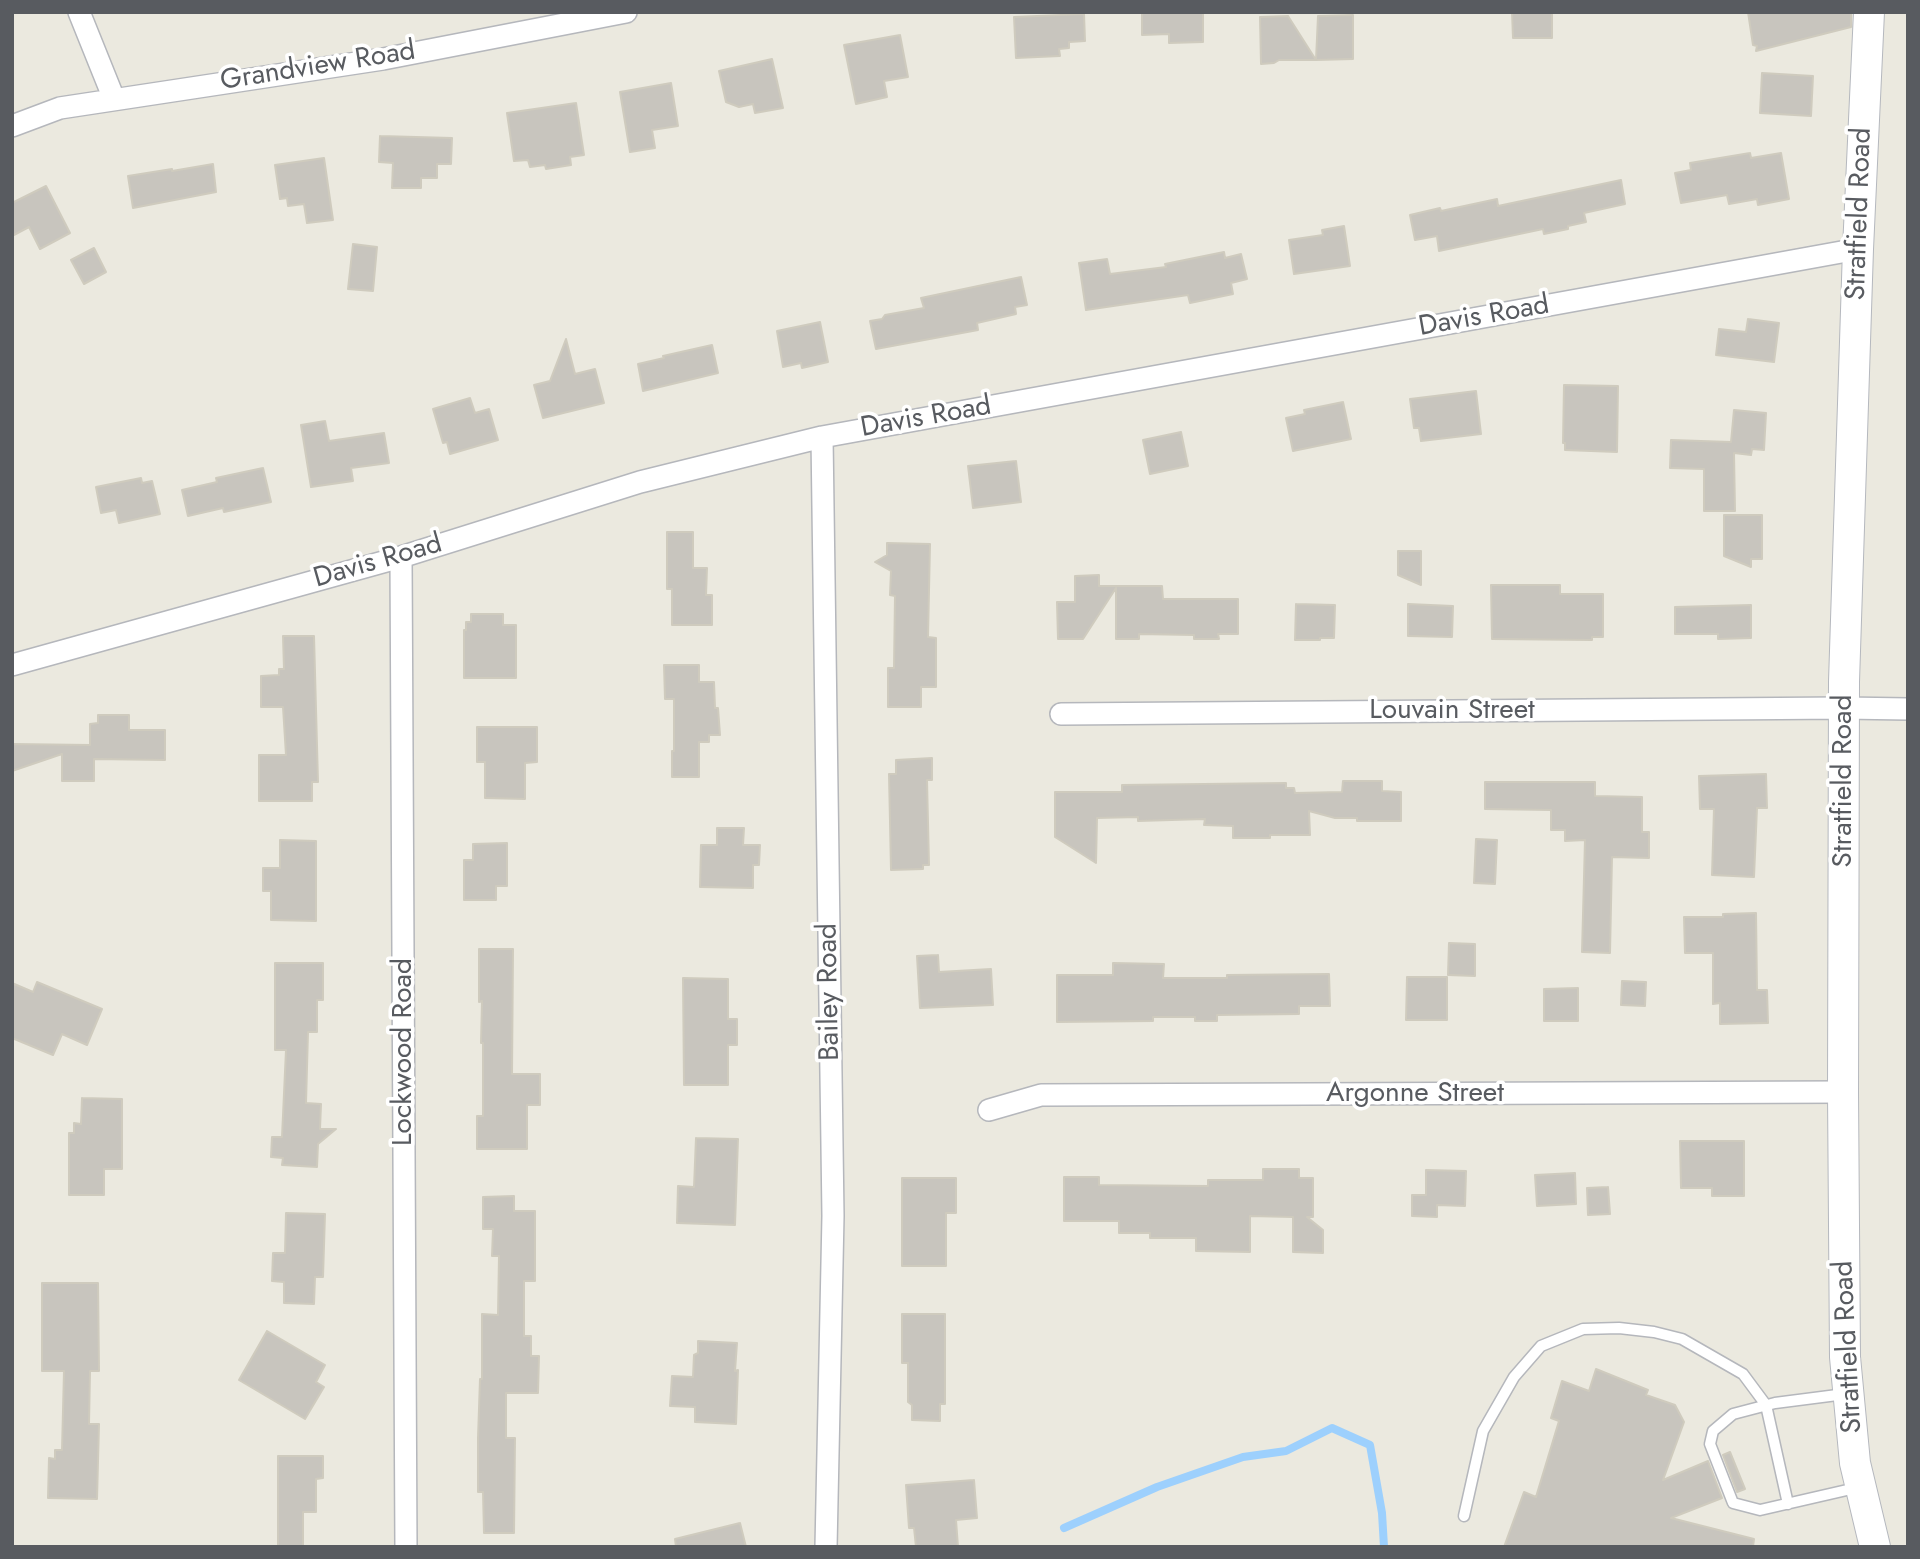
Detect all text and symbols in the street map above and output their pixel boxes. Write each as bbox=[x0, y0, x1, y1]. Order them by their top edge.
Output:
street label: Grandview Road bbox=[218, 35, 418, 99]
street label: Stratfield Road bbox=[1840, 127, 1880, 301]
street label: Davis Road bbox=[1416, 289, 1552, 345]
street label: Davis Road bbox=[858, 390, 994, 446]
street label: Davis Road bbox=[310, 528, 446, 596]
street label: Louvain Street bbox=[1369, 694, 1535, 728]
street label: Stratfield Road bbox=[1827, 695, 1861, 867]
street label: Bailey Road bbox=[812, 923, 848, 1061]
street label: Lockwood Road bbox=[387, 958, 421, 1146]
street label: Argonne Street bbox=[1326, 1077, 1504, 1111]
street label: Stratfield Road bbox=[1828, 1260, 1870, 1434]

